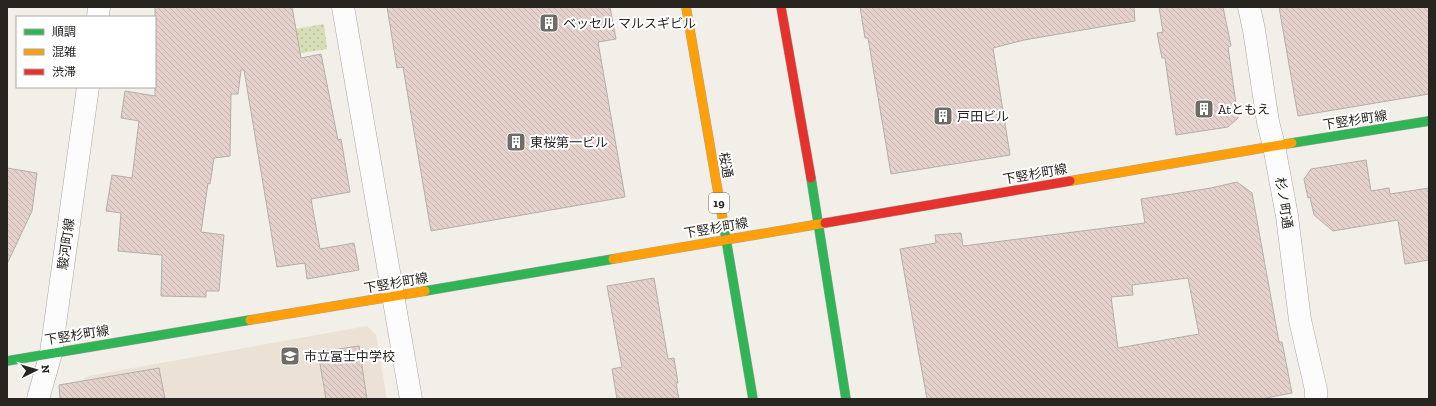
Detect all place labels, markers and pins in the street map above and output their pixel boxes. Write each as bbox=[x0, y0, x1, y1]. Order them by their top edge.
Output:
building icon: ベッセル マルスギビル bbox=[538, 12, 560, 34]
place label: ベッセル マルスギビル bbox=[563, 16, 696, 31]
building icon: Atともえ bbox=[1193, 98, 1215, 120]
place label: Atともえ bbox=[1218, 102, 1270, 117]
building icon: 戸田ビル bbox=[932, 105, 954, 127]
place label: 戸田ビル bbox=[957, 109, 1009, 124]
building icon: 東桜第一ビル bbox=[505, 131, 527, 153]
place label: 東桜第一ビル bbox=[530, 135, 608, 150]
school or university icon: 市立冨士中学校 bbox=[279, 345, 301, 367]
place label: 市立冨士中学校 bbox=[304, 349, 395, 364]

